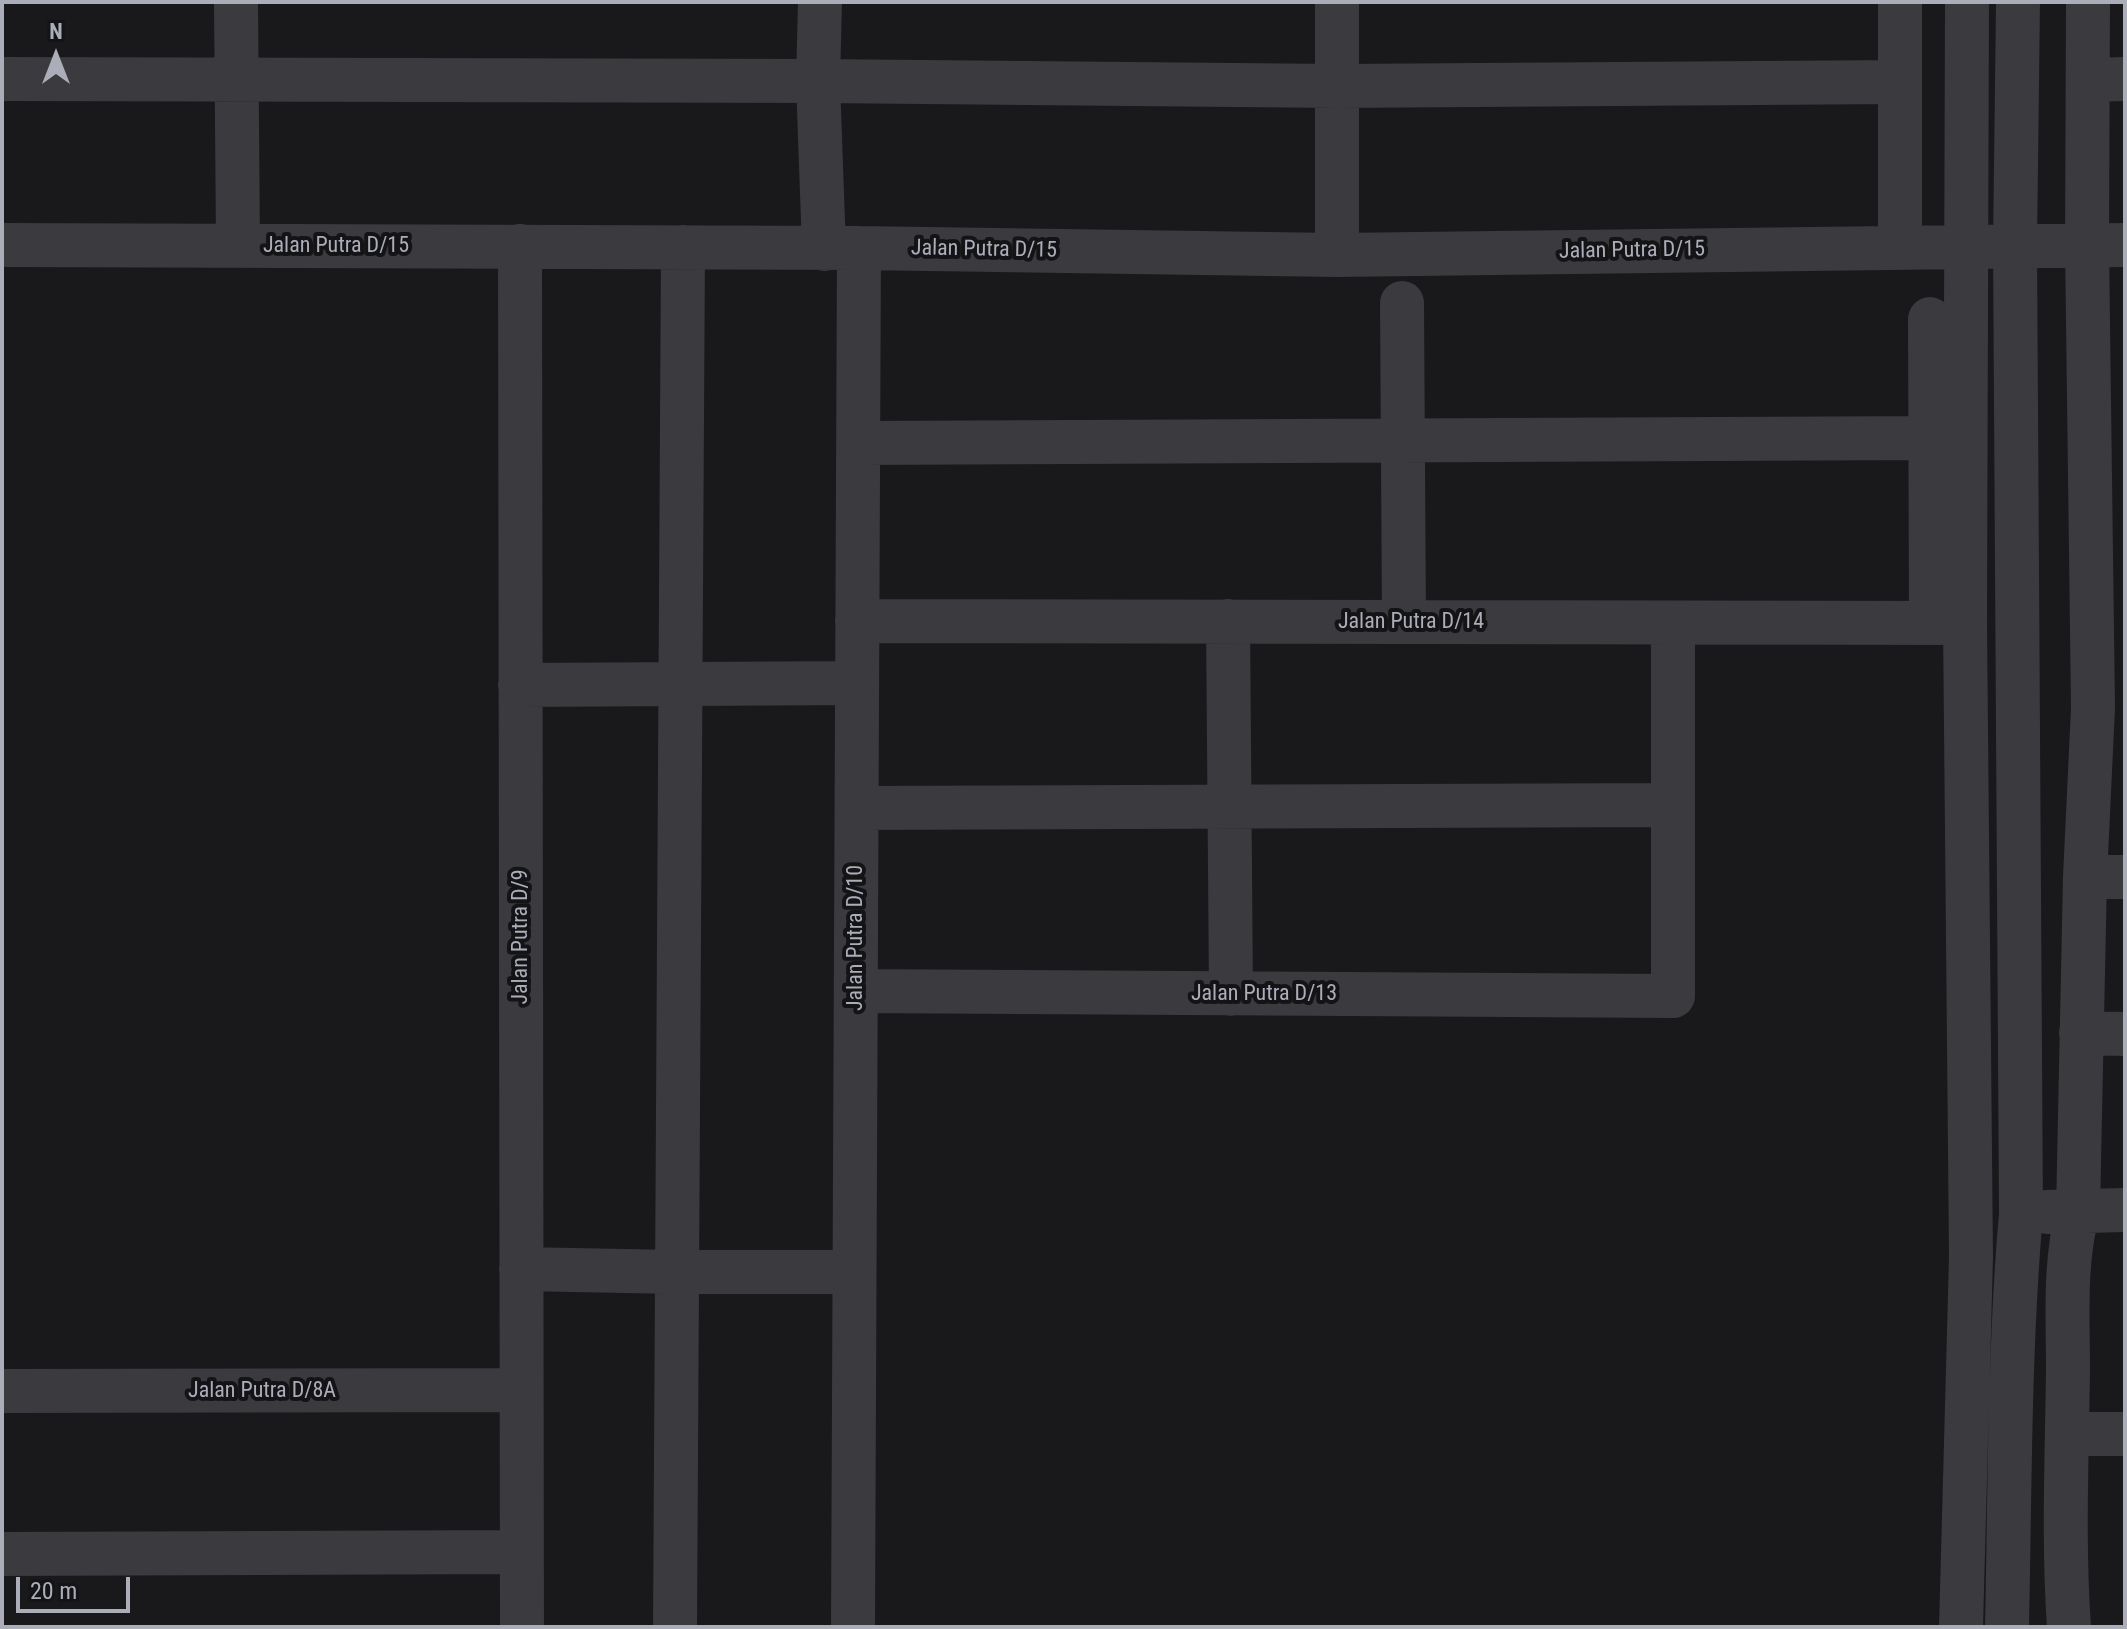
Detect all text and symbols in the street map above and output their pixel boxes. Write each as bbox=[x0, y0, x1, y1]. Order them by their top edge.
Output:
north arrow bbox=[16, 16, 96, 96]
text: N bbox=[49, 19, 63, 44]
street label: Jalan Putra D/15 bbox=[263, 233, 409, 259]
street label: Jalan Putra D/15 bbox=[911, 236, 1057, 264]
street label: Jalan Putra D/15 bbox=[1559, 237, 1705, 265]
street label: Jalan Putra D/14 bbox=[1338, 609, 1484, 635]
street label: Jalan Putra D/10 bbox=[843, 865, 869, 1011]
street label: Jalan Putra D/9 bbox=[508, 869, 534, 1005]
street label: Jalan Putra D/13 bbox=[1191, 981, 1337, 1007]
street label: Jalan Putra D/8A bbox=[188, 1378, 336, 1404]
scale bar bbox=[20, 1561, 134, 1611]
text: 20 m bbox=[30, 1577, 77, 1605]

